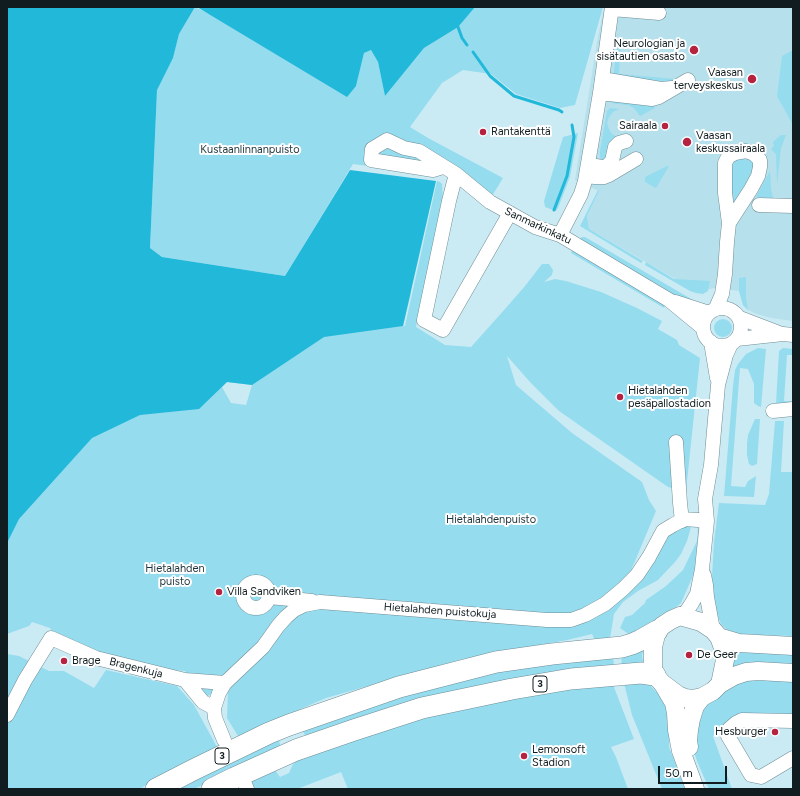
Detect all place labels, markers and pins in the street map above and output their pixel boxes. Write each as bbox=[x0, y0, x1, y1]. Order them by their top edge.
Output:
place label: Neurologian ja sisätautien osasto bbox=[596, 37, 685, 63]
marker: Neurologian ja sisätautien osasto bbox=[688, 44, 700, 56]
place label: Vaasan terveyskeskus bbox=[674, 66, 743, 92]
marker: Vaasan terveyskeskus bbox=[746, 73, 758, 85]
place label: Sairaala bbox=[619, 119, 657, 133]
marker: Sairaala bbox=[660, 121, 670, 131]
place label: Rantakenttä bbox=[491, 125, 551, 139]
marker: Rantakenttä bbox=[478, 127, 488, 137]
place label: Vaasan keskussairaala bbox=[696, 129, 765, 155]
marker: Vaasan keskussairaala bbox=[681, 136, 693, 148]
place label: Hietalahden pesäpallostadion bbox=[628, 384, 711, 410]
marker: Hietalahden pesäpallostadion bbox=[615, 392, 625, 402]
place label: Villa Sandviken bbox=[227, 585, 301, 599]
marker: Villa Sandviken bbox=[214, 587, 224, 597]
place label: De Geer bbox=[697, 648, 737, 662]
marker: De Geer bbox=[684, 650, 694, 660]
place label: Brage bbox=[72, 654, 101, 668]
marker: Brage bbox=[59, 656, 69, 666]
place label: Hesburger bbox=[715, 725, 767, 739]
marker: Hesburger bbox=[770, 727, 780, 737]
place label: Lemonsoft Stadion bbox=[532, 743, 585, 769]
marker: Lemonsoft Stadion bbox=[519, 751, 529, 761]

